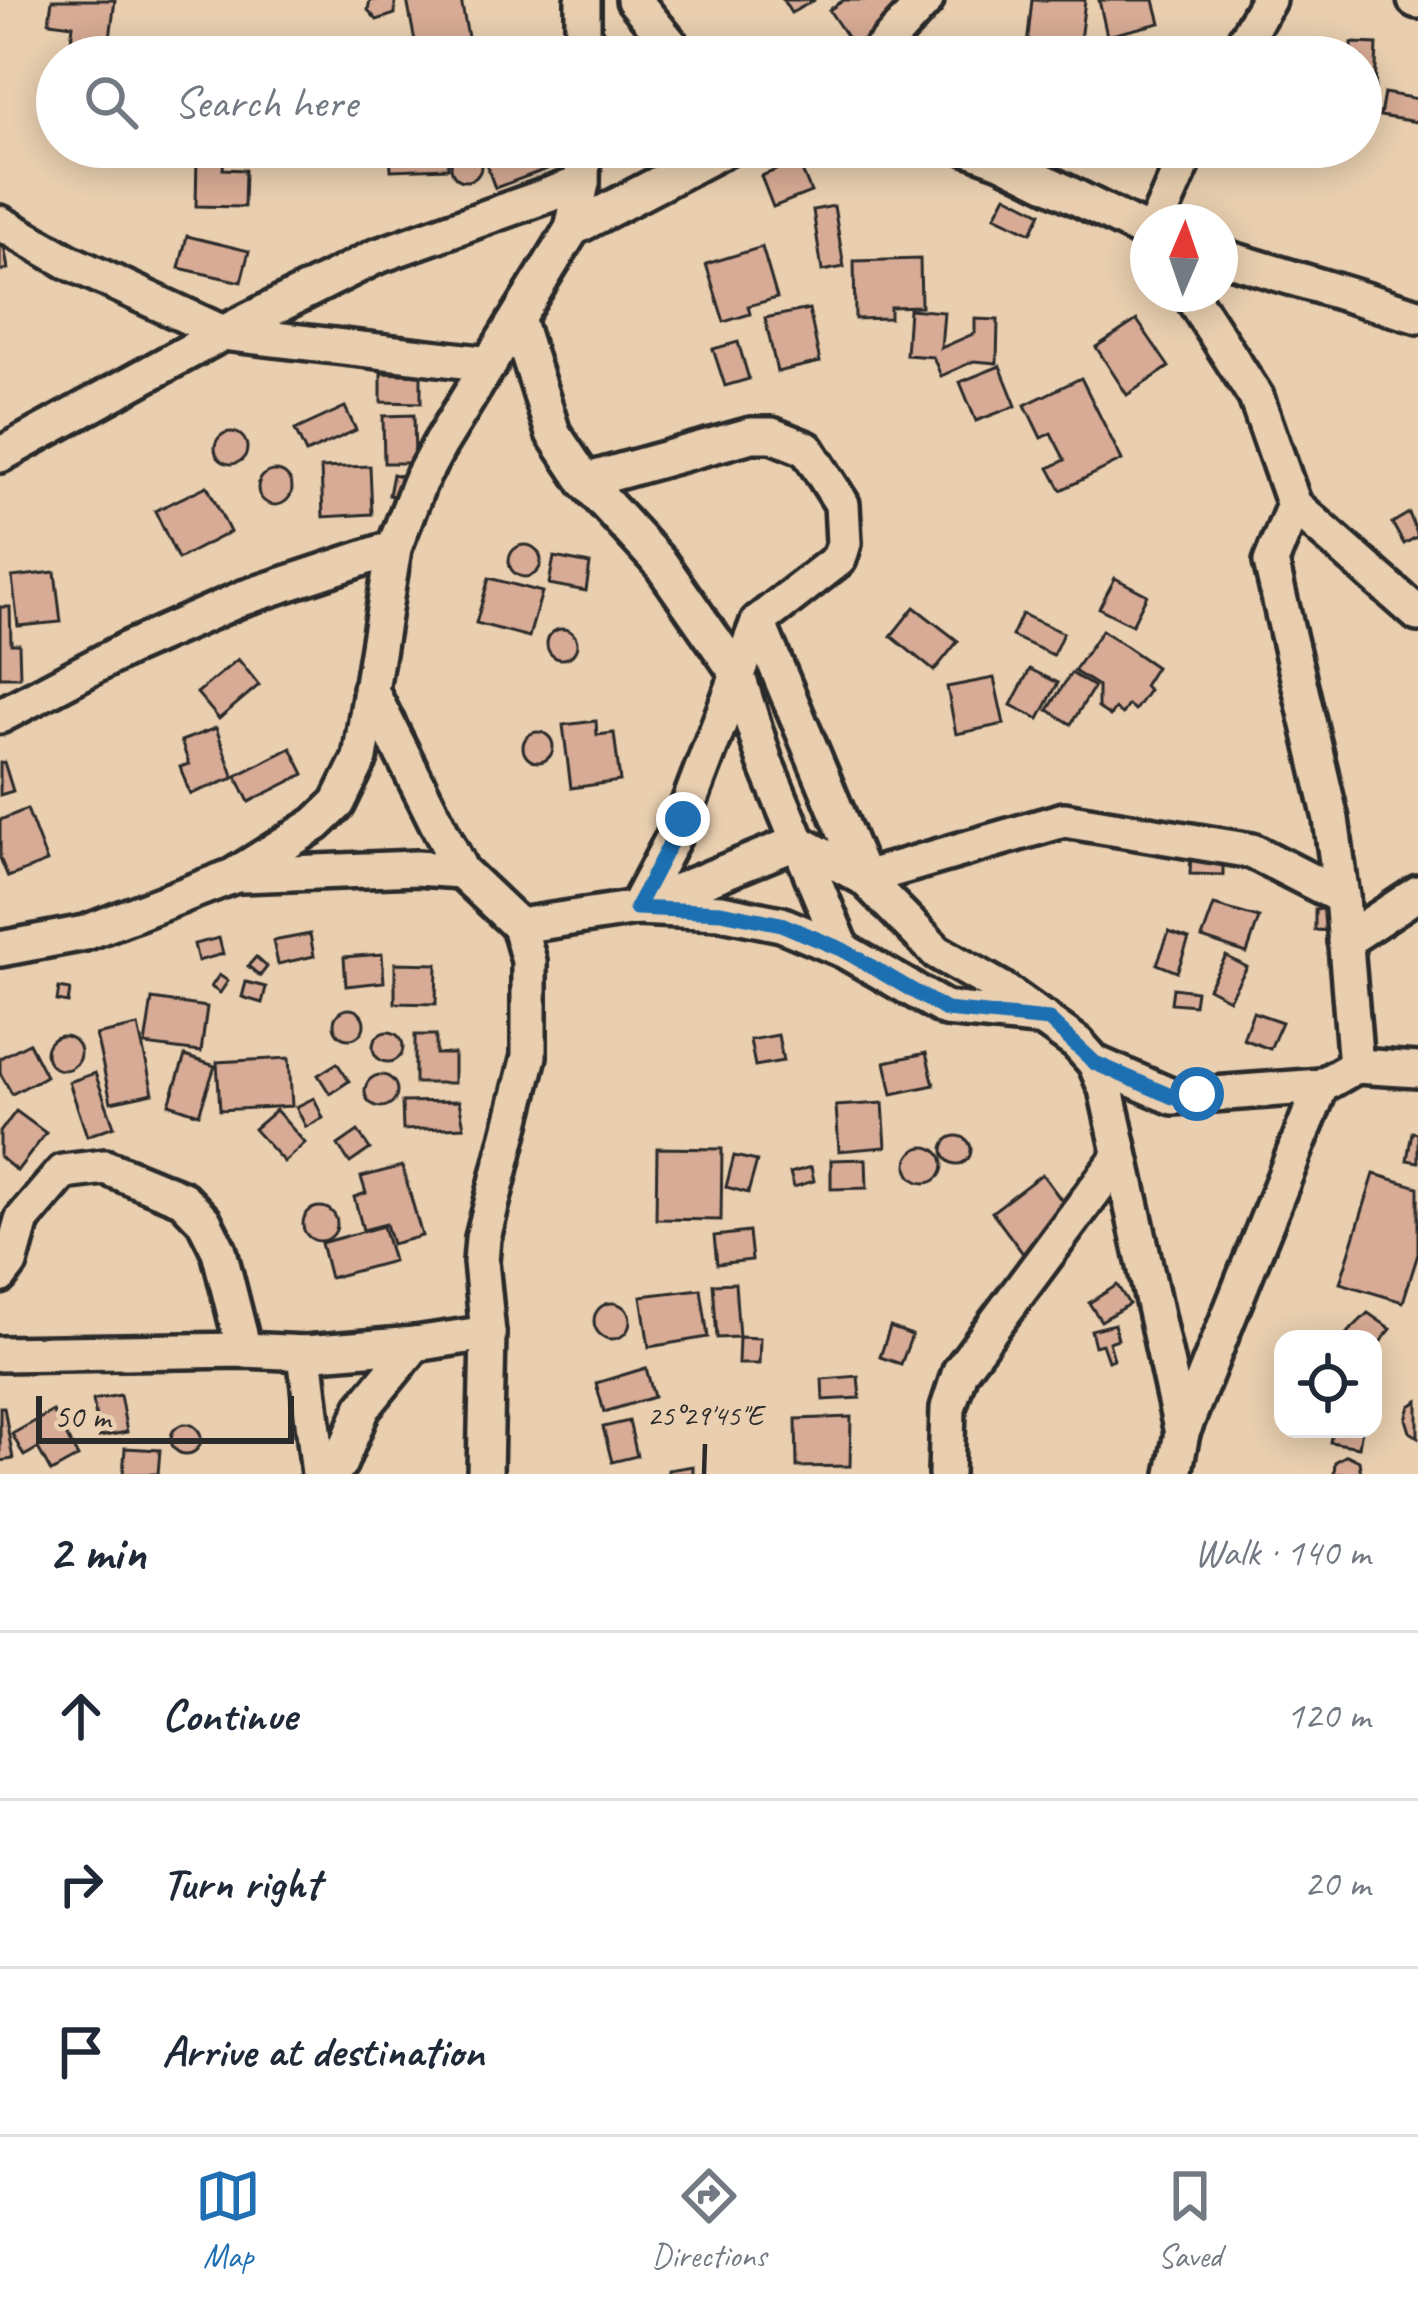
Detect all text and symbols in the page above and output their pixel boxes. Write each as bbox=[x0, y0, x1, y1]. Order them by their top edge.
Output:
search box bbox=[36, 36, 1382, 168]
icon: search bbox=[78, 69, 144, 135]
text: Search here bbox=[174, 74, 357, 131]
north arrow bbox=[1130, 204, 1238, 312]
route end bbox=[656, 792, 710, 846]
route start bbox=[1170, 1067, 1224, 1121]
map controls bbox=[1274, 1330, 1382, 1438]
button: locate bbox=[1274, 1330, 1382, 1438]
scale bar bbox=[36, 1390, 294, 1443]
text: 50 m bbox=[54, 1396, 110, 1438]
text: 25°29'45"E bbox=[647, 1396, 767, 1434]
text: 2 min bbox=[48, 1520, 146, 1584]
text: Walk · 140 m bbox=[1194, 1528, 1370, 1577]
icon: ahead bbox=[48, 1683, 114, 1749]
text: Continue bbox=[162, 1687, 296, 1744]
text: 120 m bbox=[1286, 1691, 1370, 1740]
icon: right bbox=[48, 1851, 114, 1917]
text: Turn right bbox=[162, 1855, 320, 1912]
text: 20 m bbox=[1304, 1859, 1370, 1908]
icon: arrive bbox=[48, 2019, 114, 2085]
text: Arrive at destination bbox=[162, 2023, 484, 2080]
tab: Map bbox=[195, 2163, 261, 2277]
tab: Directions bbox=[652, 2163, 766, 2277]
tab: Saved bbox=[1157, 2163, 1223, 2277]

